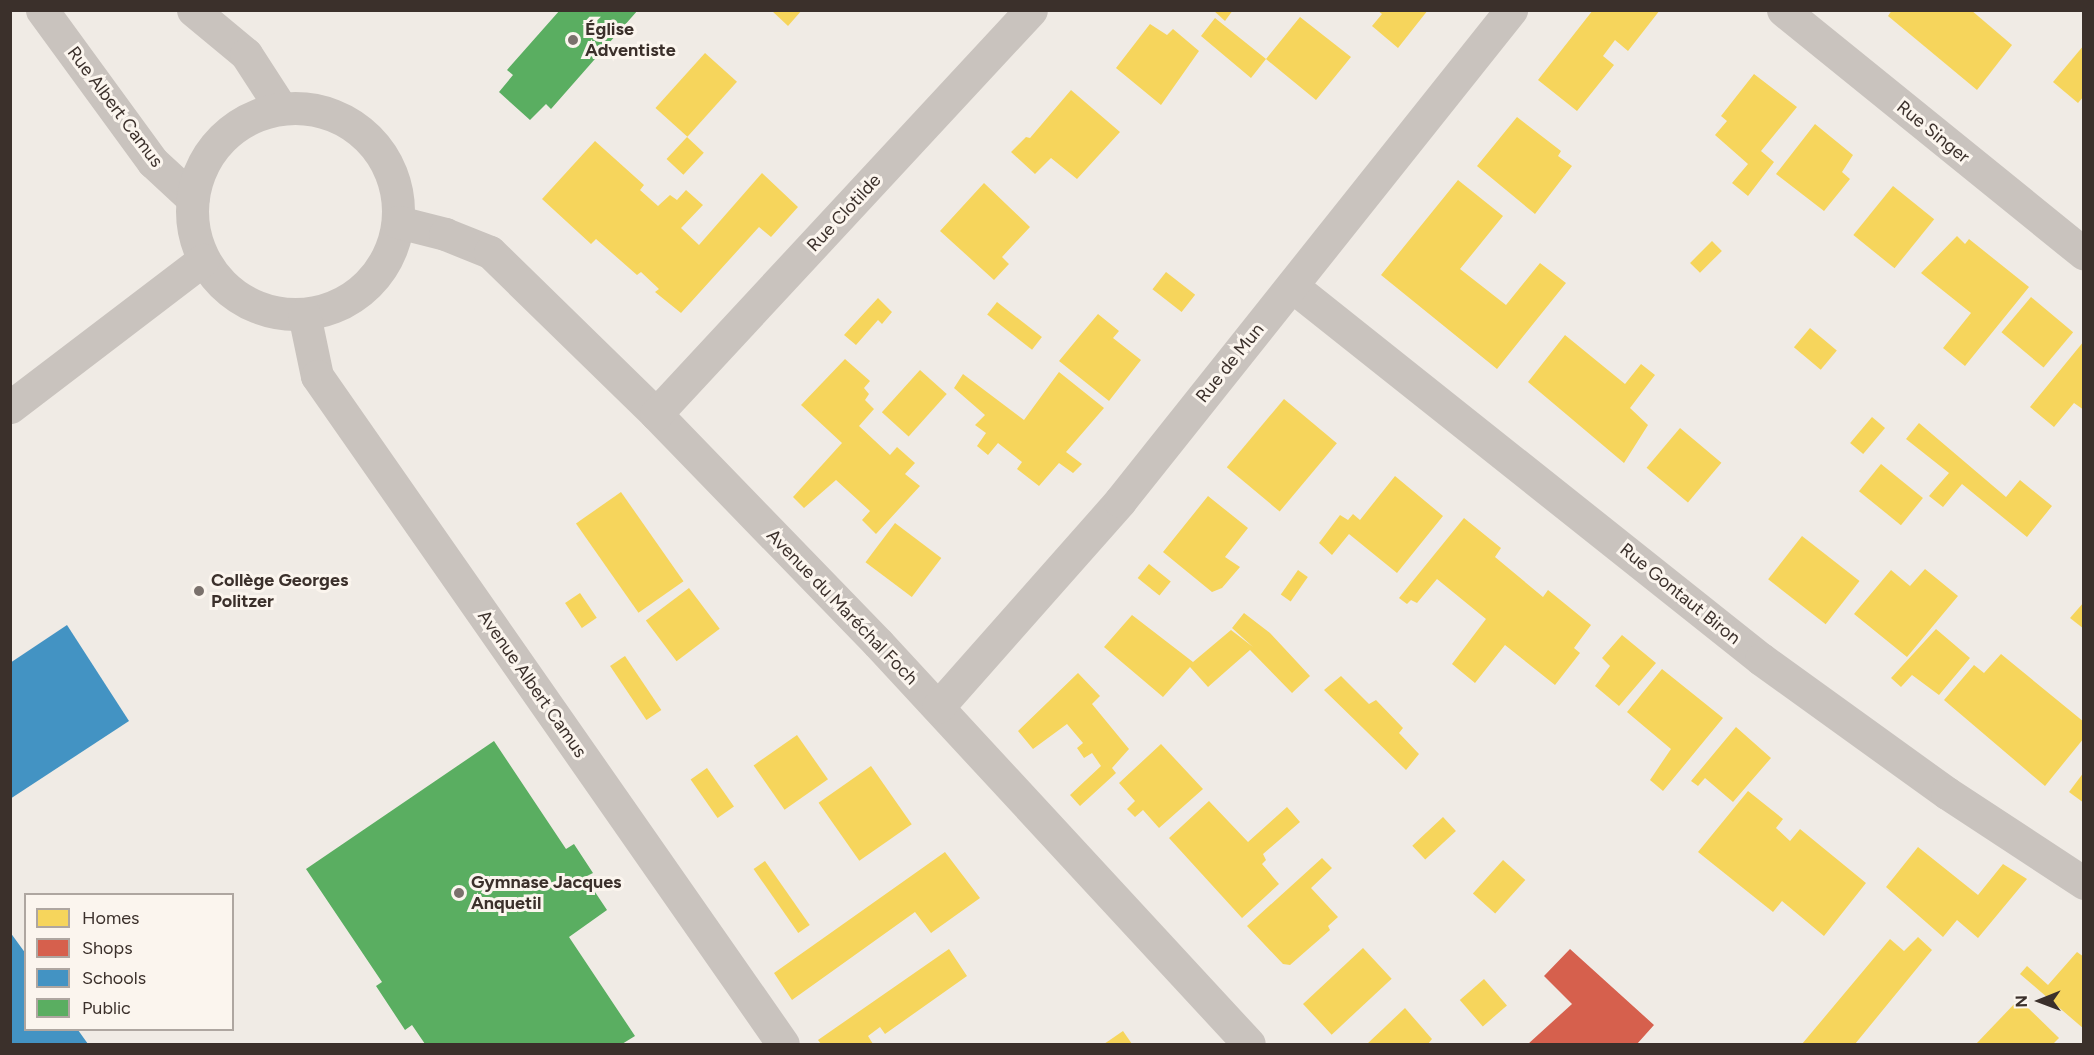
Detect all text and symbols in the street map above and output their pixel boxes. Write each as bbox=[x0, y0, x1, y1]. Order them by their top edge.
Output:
place label: Église Adventiste bbox=[585, 19, 676, 62]
marker: Église Adventiste bbox=[566, 33, 580, 47]
street label: Rue Albert Camus bbox=[63, 42, 167, 172]
street label: Rue Singer bbox=[1892, 96, 1974, 168]
street label: Rue Clotilde bbox=[803, 170, 885, 256]
street label: Rue de Mun bbox=[1191, 319, 1269, 407]
street label: Avenue du Maréchal Foch bbox=[762, 525, 922, 689]
street label: Rue Gontaut Biron bbox=[1615, 539, 1745, 649]
place label: Collège Georges Politzer bbox=[211, 570, 348, 612]
marker: Collège Georges Politzer bbox=[192, 584, 206, 598]
street label: Avenue Albert Camus bbox=[473, 606, 591, 762]
place label: Gymnase Jacques Anquetil bbox=[471, 872, 621, 914]
marker: Gymnase Jacques Anquetil bbox=[452, 886, 466, 900]
legend bbox=[24, 893, 234, 1031]
text: Homes bbox=[82, 907, 140, 929]
text: Shops bbox=[82, 937, 133, 959]
text: Schools bbox=[82, 967, 146, 989]
north arrow bbox=[2010, 971, 2070, 1031]
text: N bbox=[2012, 995, 2031, 1008]
text: Public bbox=[82, 997, 131, 1019]

